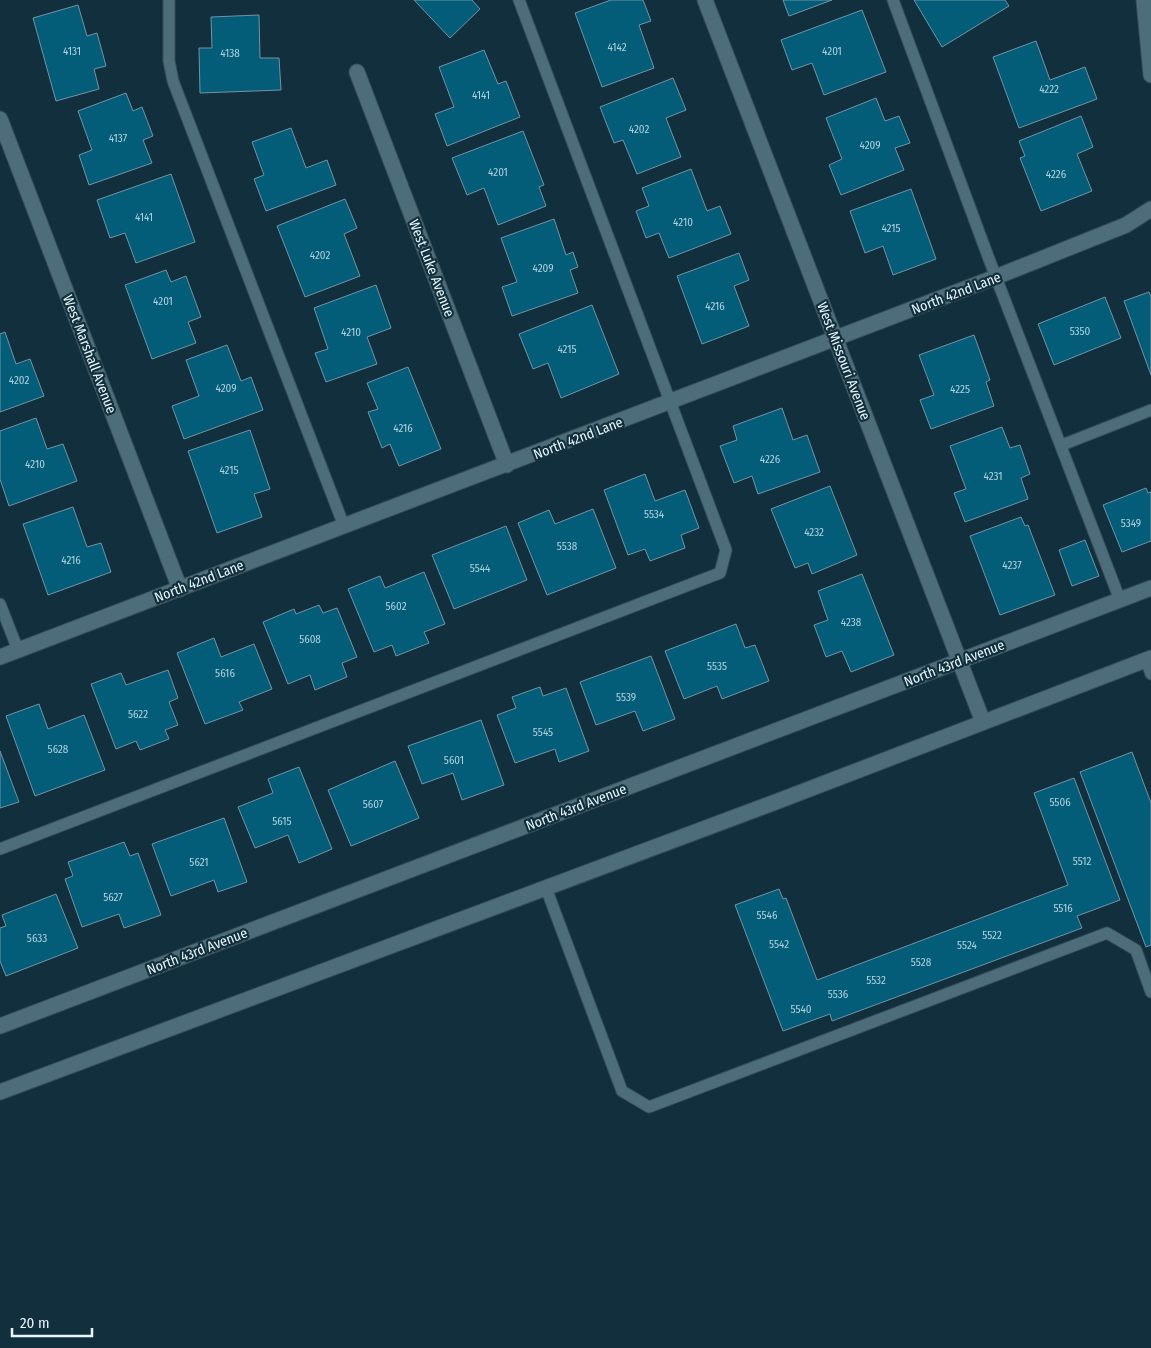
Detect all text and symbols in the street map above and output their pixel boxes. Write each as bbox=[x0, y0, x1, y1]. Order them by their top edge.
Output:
house number: 4142 bbox=[607, 41, 627, 54]
house number: 4131 bbox=[63, 45, 81, 58]
house number: 4201 bbox=[822, 45, 842, 58]
house number: 4138 bbox=[220, 47, 240, 60]
house number: 4222 bbox=[1039, 83, 1059, 96]
house number: 4141 bbox=[472, 89, 490, 102]
house number: 4202 bbox=[629, 123, 649, 136]
house number: 4137 bbox=[109, 132, 128, 145]
house number: 4209 bbox=[859, 139, 881, 152]
house number: 4201 bbox=[488, 166, 508, 179]
house number: 4226 bbox=[1046, 168, 1067, 181]
house number: 4141 bbox=[135, 211, 153, 224]
house number: 4210 bbox=[673, 216, 693, 229]
street label: West Luke Avenue bbox=[405, 217, 458, 319]
house number: 4215 bbox=[881, 222, 901, 235]
house number: 4202 bbox=[310, 249, 330, 262]
house number: 4209 bbox=[532, 262, 554, 275]
street label: North 42nd Lane bbox=[909, 269, 1003, 318]
street label: West Marshall Avenue bbox=[59, 293, 120, 416]
house number: 4201 bbox=[153, 295, 173, 308]
house number: 4216 bbox=[705, 300, 725, 313]
street label: West Missouri Avenue bbox=[813, 300, 874, 423]
house number: 5350 bbox=[1070, 325, 1091, 338]
house number: 4210 bbox=[341, 326, 361, 339]
house number: 4215 bbox=[557, 343, 577, 356]
house number: 4202 bbox=[9, 374, 29, 387]
house number: 4209 bbox=[215, 382, 237, 395]
house number: 4225 bbox=[950, 383, 970, 396]
street label: North 42nd Lane bbox=[531, 414, 625, 463]
house number: 4216 bbox=[393, 422, 413, 435]
house number: 4226 bbox=[760, 453, 781, 466]
house number: 4210 bbox=[25, 458, 45, 471]
house number: 4215 bbox=[219, 464, 239, 477]
house number: 4231 bbox=[984, 470, 1003, 483]
house number: 5534 bbox=[644, 508, 665, 521]
house number: 5349 bbox=[1121, 517, 1141, 530]
house number: 4232 bbox=[804, 526, 824, 539]
house number: 5538 bbox=[557, 540, 578, 553]
house number: 4216 bbox=[61, 554, 81, 567]
street label: North 42nd Lane bbox=[152, 557, 246, 606]
house number: 4237 bbox=[1002, 559, 1022, 572]
house number: 5544 bbox=[470, 562, 491, 575]
house number: 5602 bbox=[386, 600, 407, 613]
house number: 4238 bbox=[841, 616, 862, 629]
house number: 5608 bbox=[299, 633, 321, 646]
street label: North 43rd Avenue bbox=[902, 636, 1007, 690]
house number: 5535 bbox=[707, 660, 727, 673]
house number: 5616 bbox=[215, 667, 235, 680]
house number: 5539 bbox=[616, 691, 636, 704]
house number: 5622 bbox=[128, 708, 148, 721]
house number: 5545 bbox=[533, 726, 553, 739]
house number: 5628 bbox=[48, 743, 69, 756]
house number: 5601 bbox=[444, 754, 464, 767]
street label: North 43rd Avenue bbox=[524, 780, 629, 834]
house number: 5506 bbox=[1049, 796, 1071, 809]
house number: 5607 bbox=[363, 798, 384, 811]
house number: 5615 bbox=[272, 815, 292, 828]
house number: 5512 bbox=[1073, 855, 1091, 868]
house number: 5621 bbox=[189, 856, 209, 869]
house number: 5627 bbox=[103, 891, 123, 904]
house number: 5516 bbox=[1053, 902, 1073, 915]
house number: 5546 bbox=[757, 909, 778, 922]
street label: North 43rd Avenue bbox=[145, 924, 250, 978]
house number: 5522 bbox=[982, 929, 1002, 942]
house number: 5633 bbox=[27, 932, 47, 945]
house number: 5542 bbox=[769, 938, 789, 951]
house number: 5524 bbox=[957, 939, 978, 952]
house number: 5528 bbox=[911, 956, 932, 969]
house number: 5532 bbox=[866, 974, 886, 987]
house number: 5536 bbox=[828, 988, 849, 1001]
house number: 5540 bbox=[790, 1003, 812, 1016]
scale bar bbox=[12, 1306, 92, 1338]
text: 20 m bbox=[20, 1314, 50, 1332]

